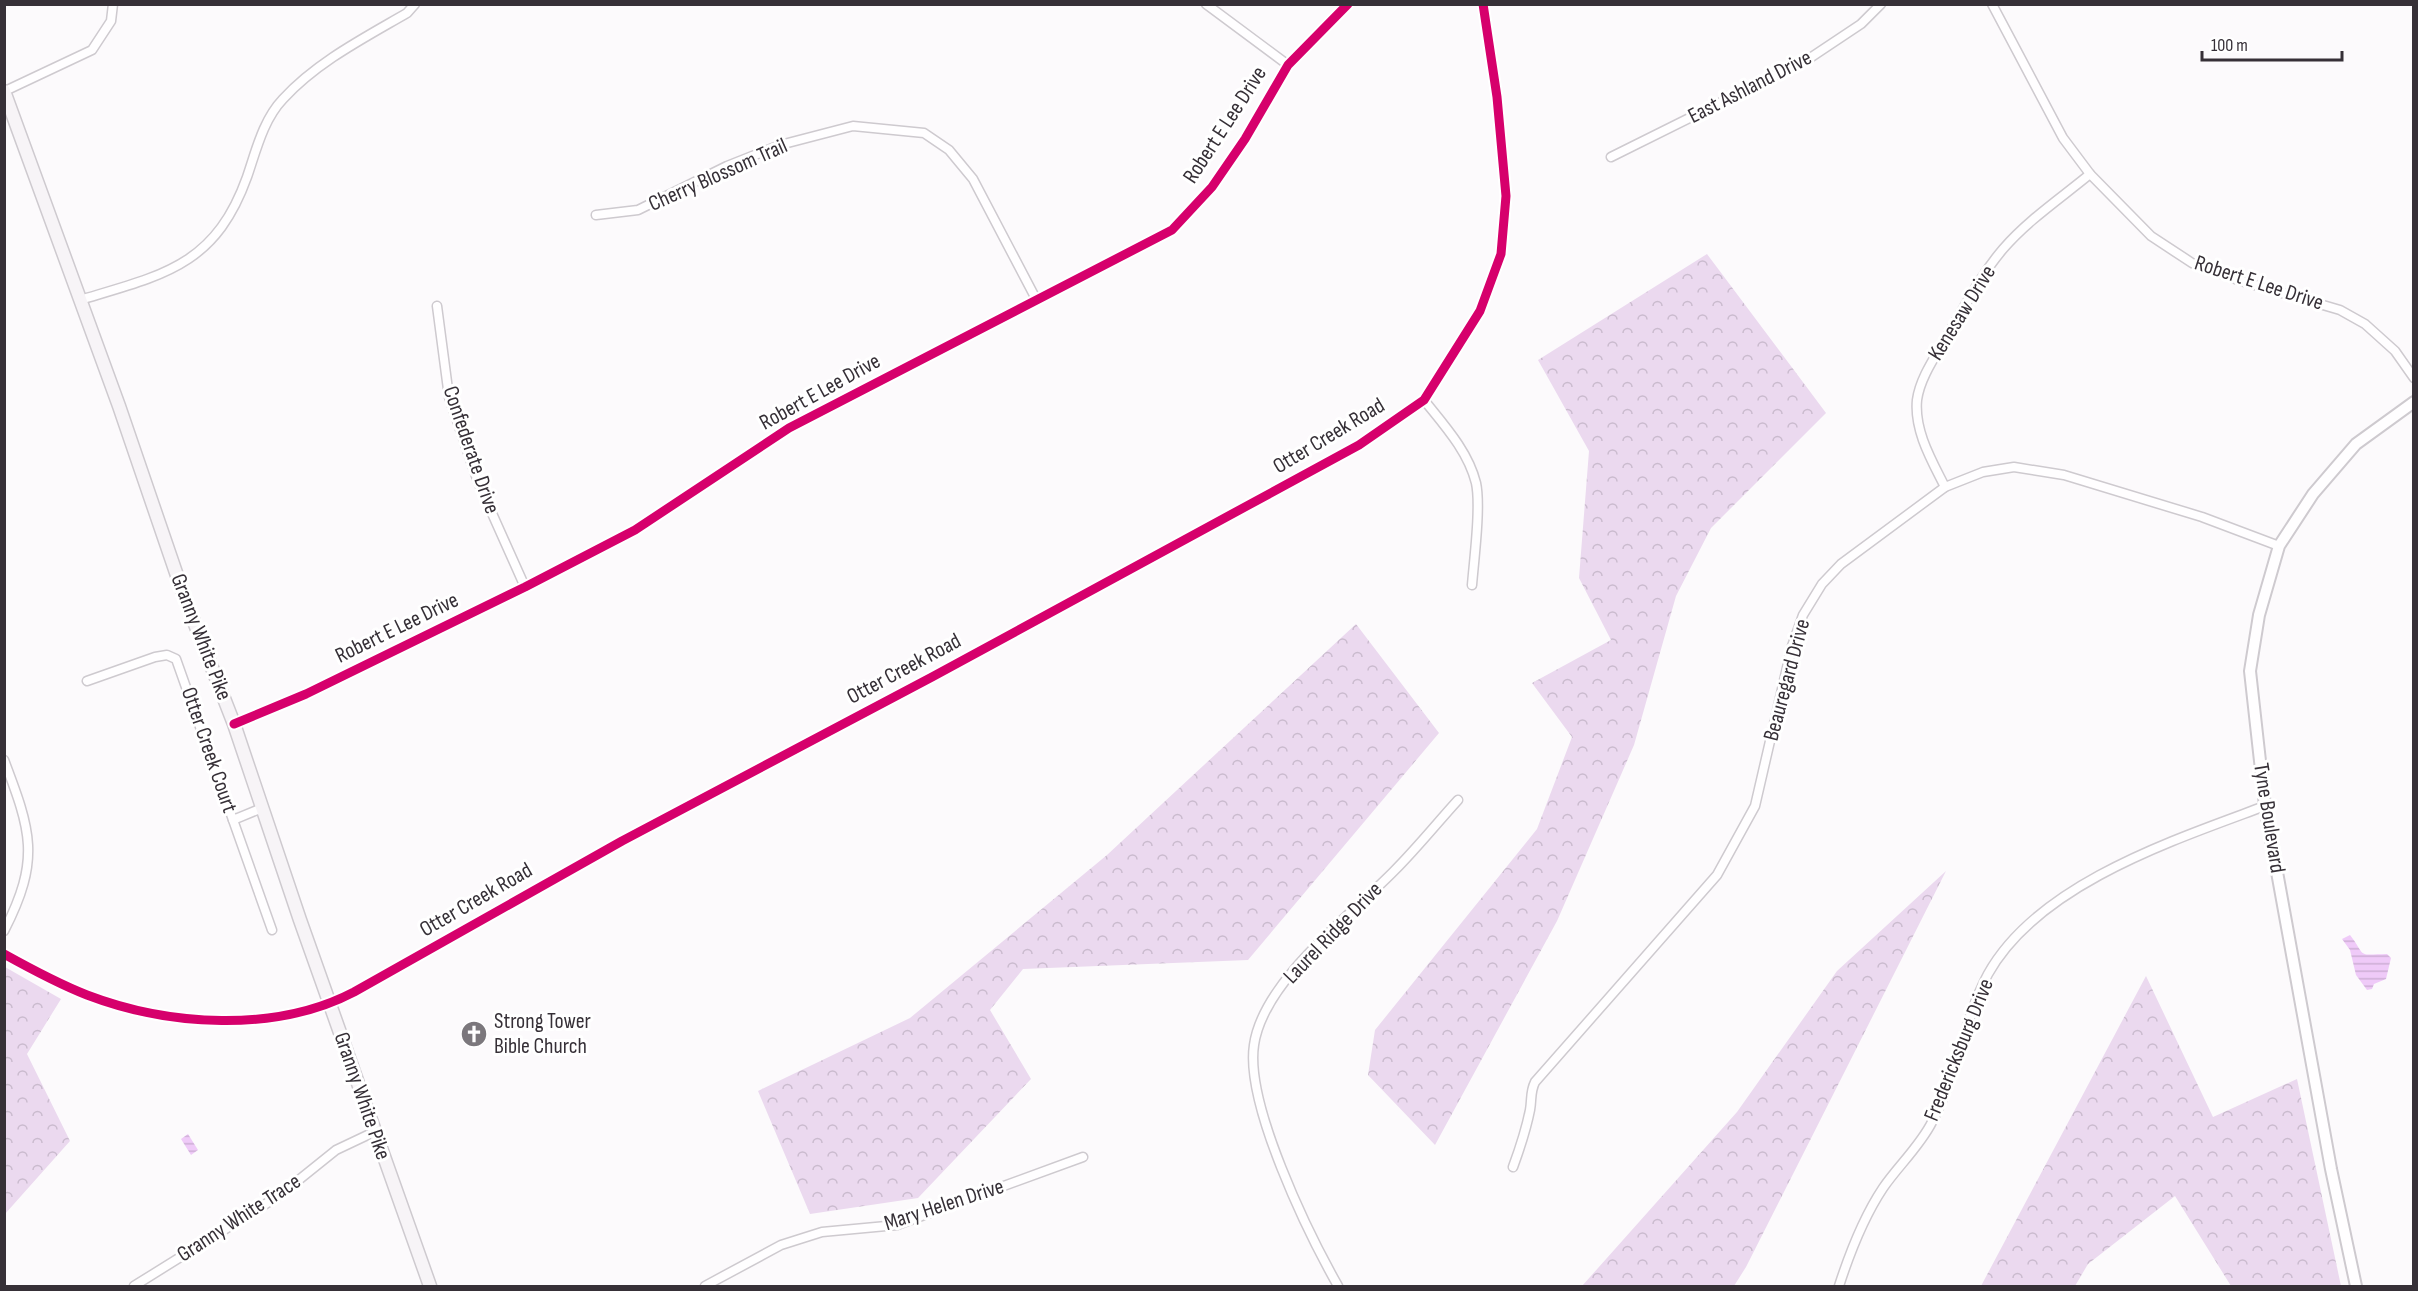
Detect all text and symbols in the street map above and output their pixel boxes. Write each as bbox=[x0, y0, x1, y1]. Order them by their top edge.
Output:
scale bar bbox=[2202, 24, 2342, 62]
text: 100 m bbox=[2211, 35, 2248, 56]
street label: East Ashland Drive bbox=[1684, 44, 1816, 130]
street label: Robert E Lee Drive bbox=[1177, 62, 1273, 188]
street label: Cherry Blossom Trail bbox=[644, 132, 792, 218]
street label: Robert E Lee Drive bbox=[2191, 249, 2327, 317]
street label: Kenesaw Drive bbox=[1922, 260, 2002, 366]
street label: Robert E Lee Drive bbox=[755, 348, 885, 436]
street label: Confederate Drive bbox=[437, 382, 505, 518]
street label: Otter Creek Road bbox=[1268, 392, 1390, 480]
street label: Granny White Pike bbox=[165, 570, 237, 704]
street label: Robert E Lee Drive bbox=[331, 587, 463, 669]
street label: Beauregard Drive bbox=[1758, 616, 1816, 744]
street label: Otter Creek Road bbox=[842, 628, 966, 710]
street label: Otter Creek Court bbox=[175, 684, 243, 817]
street label: Tyne Boulevard bbox=[2247, 761, 2291, 875]
street label: Otter Creek Road bbox=[415, 857, 537, 943]
street label: Laurel Ridge Drive bbox=[1278, 876, 1388, 990]
street label: Fredericksburg Drive bbox=[1918, 975, 2000, 1125]
place label: Strong Tower Bible Church bbox=[494, 1008, 591, 1060]
church icon: Strong Tower Bible Church bbox=[459, 1019, 489, 1049]
street label: Granny White Pike bbox=[328, 1029, 396, 1163]
street label: Granny White Trace bbox=[172, 1168, 306, 1268]
street label: Mary Helen Drive bbox=[881, 1173, 1007, 1237]

